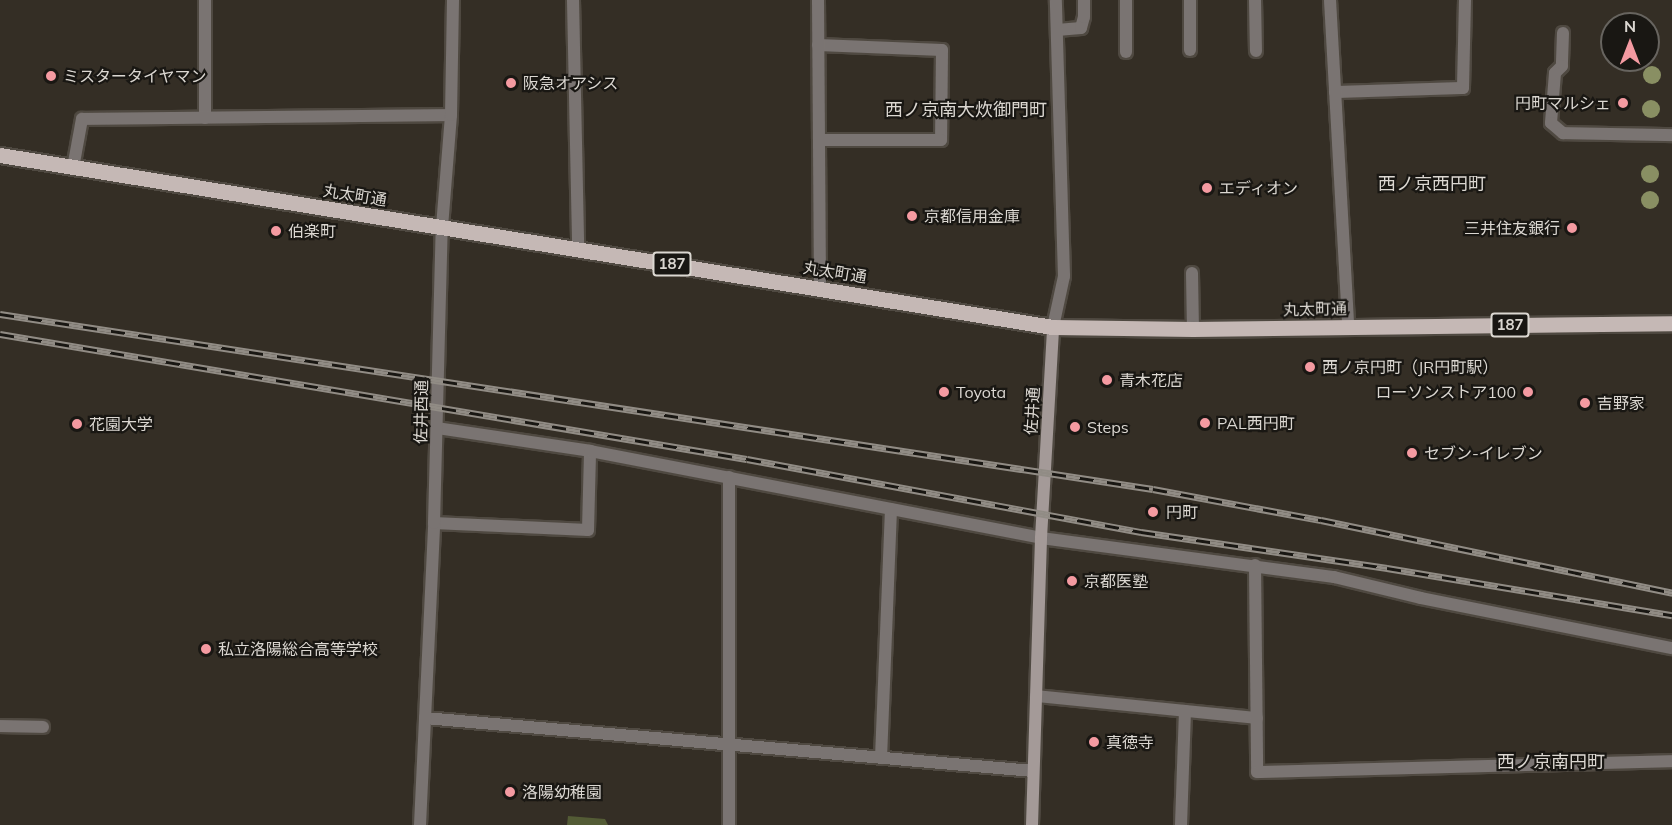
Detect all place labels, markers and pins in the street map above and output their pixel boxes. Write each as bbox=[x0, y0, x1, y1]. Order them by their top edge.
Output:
place label: ミスタータイヤマン bbox=[63, 66, 207, 86]
marker: ミスタータイヤマン bbox=[44, 69, 58, 83]
place label: 阪急オアシス bbox=[523, 73, 619, 93]
marker: 阪急オアシス bbox=[504, 76, 518, 90]
place label: 円町マルシェ bbox=[1515, 93, 1611, 113]
marker: 円町マルシェ bbox=[1616, 96, 1630, 110]
place label: エディオン bbox=[1219, 178, 1299, 198]
marker: エディオン bbox=[1200, 181, 1214, 195]
place label: 京都信用金庫 bbox=[924, 206, 1020, 226]
marker: 京都信用金庫 bbox=[905, 209, 919, 223]
place label: 三井住友銀行 bbox=[1464, 218, 1560, 238]
place label: 伯楽町 bbox=[288, 221, 336, 241]
marker: 三井住友銀行 bbox=[1565, 221, 1579, 235]
marker: 伯楽町 bbox=[269, 224, 283, 238]
place label: 西ノ京円町（JR円町駅） bbox=[1322, 357, 1498, 377]
marker: 西ノ京円町（JR円町駅） bbox=[1303, 360, 1317, 374]
place label: 青木花店 bbox=[1119, 370, 1183, 390]
marker: 青木花店 bbox=[1100, 373, 1114, 387]
place label: Toyota bbox=[956, 382, 1006, 402]
place label: ローソンストア100 bbox=[1375, 382, 1516, 402]
marker: Toyota bbox=[937, 385, 951, 399]
marker: ローソンストア100 bbox=[1521, 385, 1535, 399]
place label: 吉野家 bbox=[1597, 393, 1645, 413]
marker: 吉野家 bbox=[1578, 396, 1592, 410]
place label: PAL西円町 bbox=[1217, 413, 1295, 433]
place label: 花園大学 bbox=[89, 414, 153, 434]
marker: PAL西円町 bbox=[1198, 416, 1212, 430]
marker: 花園大学 bbox=[70, 417, 84, 431]
place label: Steps bbox=[1087, 417, 1129, 437]
marker: Steps bbox=[1068, 420, 1082, 434]
place label: セブン-イレブン bbox=[1424, 443, 1543, 463]
marker: セブン-イレブン bbox=[1405, 446, 1419, 460]
place label: 円町 bbox=[1166, 502, 1198, 522]
marker: 円町 bbox=[1144, 503, 1162, 521]
place label: 京都医塾 bbox=[1084, 571, 1148, 591]
marker: 京都医塾 bbox=[1065, 574, 1079, 588]
place label: 私立洛陽総合高等学校 bbox=[218, 639, 378, 659]
marker: 私立洛陽総合高等学校 bbox=[199, 642, 213, 656]
place label: 真徳寺 bbox=[1106, 732, 1154, 752]
marker: 真徳寺 bbox=[1087, 735, 1101, 749]
place label: 洛陽幼稚園 bbox=[522, 782, 602, 802]
marker: 洛陽幼稚園 bbox=[503, 785, 517, 799]

